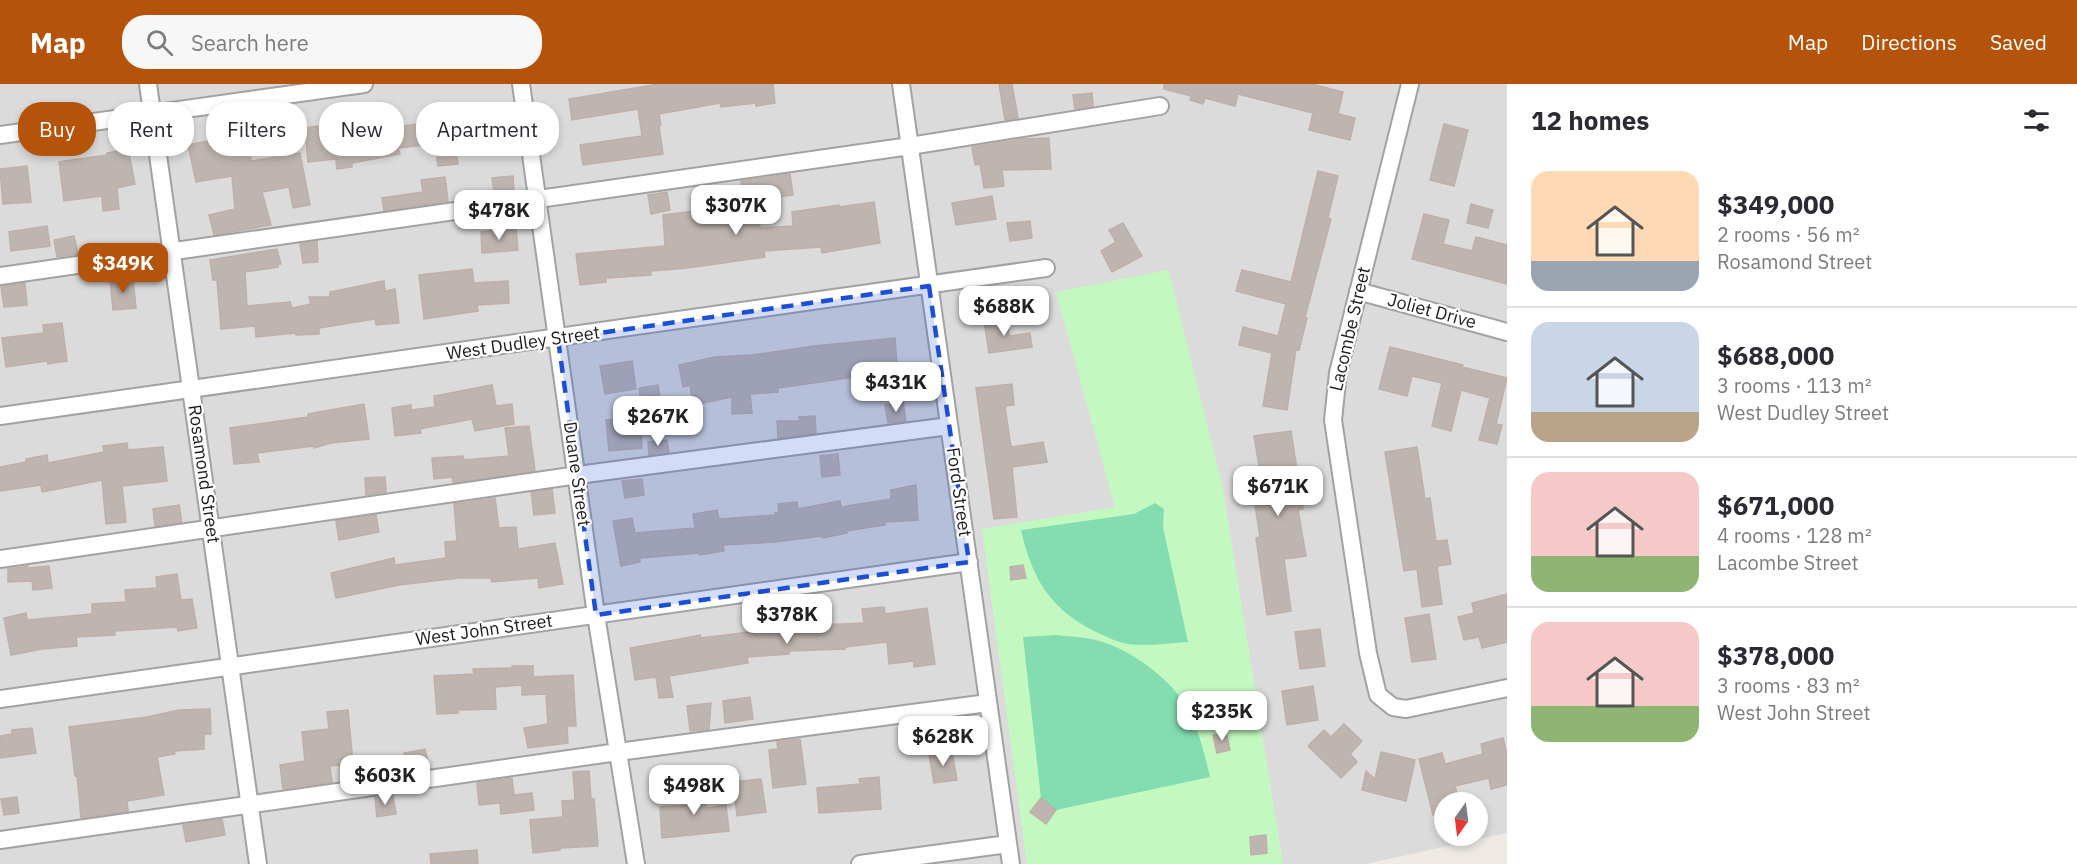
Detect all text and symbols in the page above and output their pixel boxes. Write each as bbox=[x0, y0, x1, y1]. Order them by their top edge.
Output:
search box bbox=[122, 15, 542, 69]
text: Map bbox=[30, 24, 86, 61]
icon: search bbox=[143, 26, 176, 59]
text: Search here bbox=[191, 28, 309, 57]
text: Map bbox=[1788, 28, 1828, 56]
text: Directions bbox=[1861, 28, 1957, 56]
text: Saved bbox=[1990, 28, 2047, 56]
chip: Buy bbox=[18, 102, 96, 156]
chip: Rent bbox=[108, 102, 194, 156]
chip: Filters bbox=[206, 102, 307, 156]
chip: New bbox=[319, 102, 404, 156]
chip: Apartment bbox=[416, 102, 559, 156]
text: 12 homes bbox=[1531, 103, 1649, 137]
icon: filters bbox=[2020, 104, 2053, 137]
pin: $307K bbox=[694, 185, 778, 236]
text: $349,000 bbox=[1717, 187, 1834, 221]
pin: $478K bbox=[457, 190, 541, 241]
text: $307K bbox=[705, 191, 767, 218]
icon: home bbox=[1579, 195, 1651, 267]
text: $478K bbox=[468, 196, 530, 223]
text: 2 rooms · 56 m² bbox=[1717, 221, 1860, 248]
pin: $349K bbox=[81, 243, 165, 294]
text: Rosamond Street bbox=[1717, 248, 1872, 275]
text: $349K bbox=[92, 249, 154, 276]
street label: Lacombe Street bbox=[1324, 264, 1375, 393]
pin: $688K bbox=[962, 286, 1046, 337]
street label: Joliet Drive bbox=[1385, 288, 1479, 333]
text: $688K bbox=[973, 292, 1035, 319]
street label: West Dudley Street bbox=[445, 320, 601, 365]
text: $688,000 bbox=[1717, 338, 1834, 372]
icon: home bbox=[1579, 346, 1651, 418]
pin: $431K bbox=[854, 362, 938, 413]
text: $431K bbox=[865, 368, 927, 395]
text: 3 rooms · 113 m² bbox=[1717, 372, 1872, 399]
pin: $267K bbox=[616, 396, 700, 447]
text: West Dudley Street bbox=[1717, 399, 1889, 426]
text: $267K bbox=[627, 402, 689, 429]
street label: Rosamond Street bbox=[183, 403, 226, 545]
street label: Duane Street bbox=[559, 420, 596, 528]
street label: Ford Street bbox=[942, 446, 977, 538]
pin: $671K bbox=[1236, 466, 1320, 517]
text: $671K bbox=[1247, 472, 1309, 499]
text: $671,000 bbox=[1717, 488, 1834, 522]
icon: home bbox=[1579, 496, 1651, 568]
text: 4 rooms · 128 m² bbox=[1717, 522, 1872, 549]
text: Lacombe Street bbox=[1717, 549, 1858, 576]
pin: $378K bbox=[745, 594, 829, 645]
text: $378K bbox=[756, 600, 818, 627]
street label: West John Street bbox=[414, 609, 554, 651]
text: $378,000 bbox=[1717, 638, 1834, 672]
icon: home bbox=[1579, 646, 1651, 718]
text: 3 rooms · 83 m² bbox=[1717, 672, 1860, 699]
pin: $235K bbox=[1180, 691, 1264, 742]
text: $235K bbox=[1191, 697, 1253, 724]
text: West John Street bbox=[1717, 699, 1871, 726]
pin: $628K bbox=[901, 716, 985, 767]
text: $628K bbox=[912, 722, 974, 749]
pin: $603K bbox=[343, 755, 427, 806]
text: $603K bbox=[354, 761, 416, 788]
pin: $498K bbox=[652, 765, 736, 816]
text: $498K bbox=[663, 771, 725, 798]
north arrow bbox=[1434, 792, 1488, 846]
map controls bbox=[1434, 792, 1488, 846]

